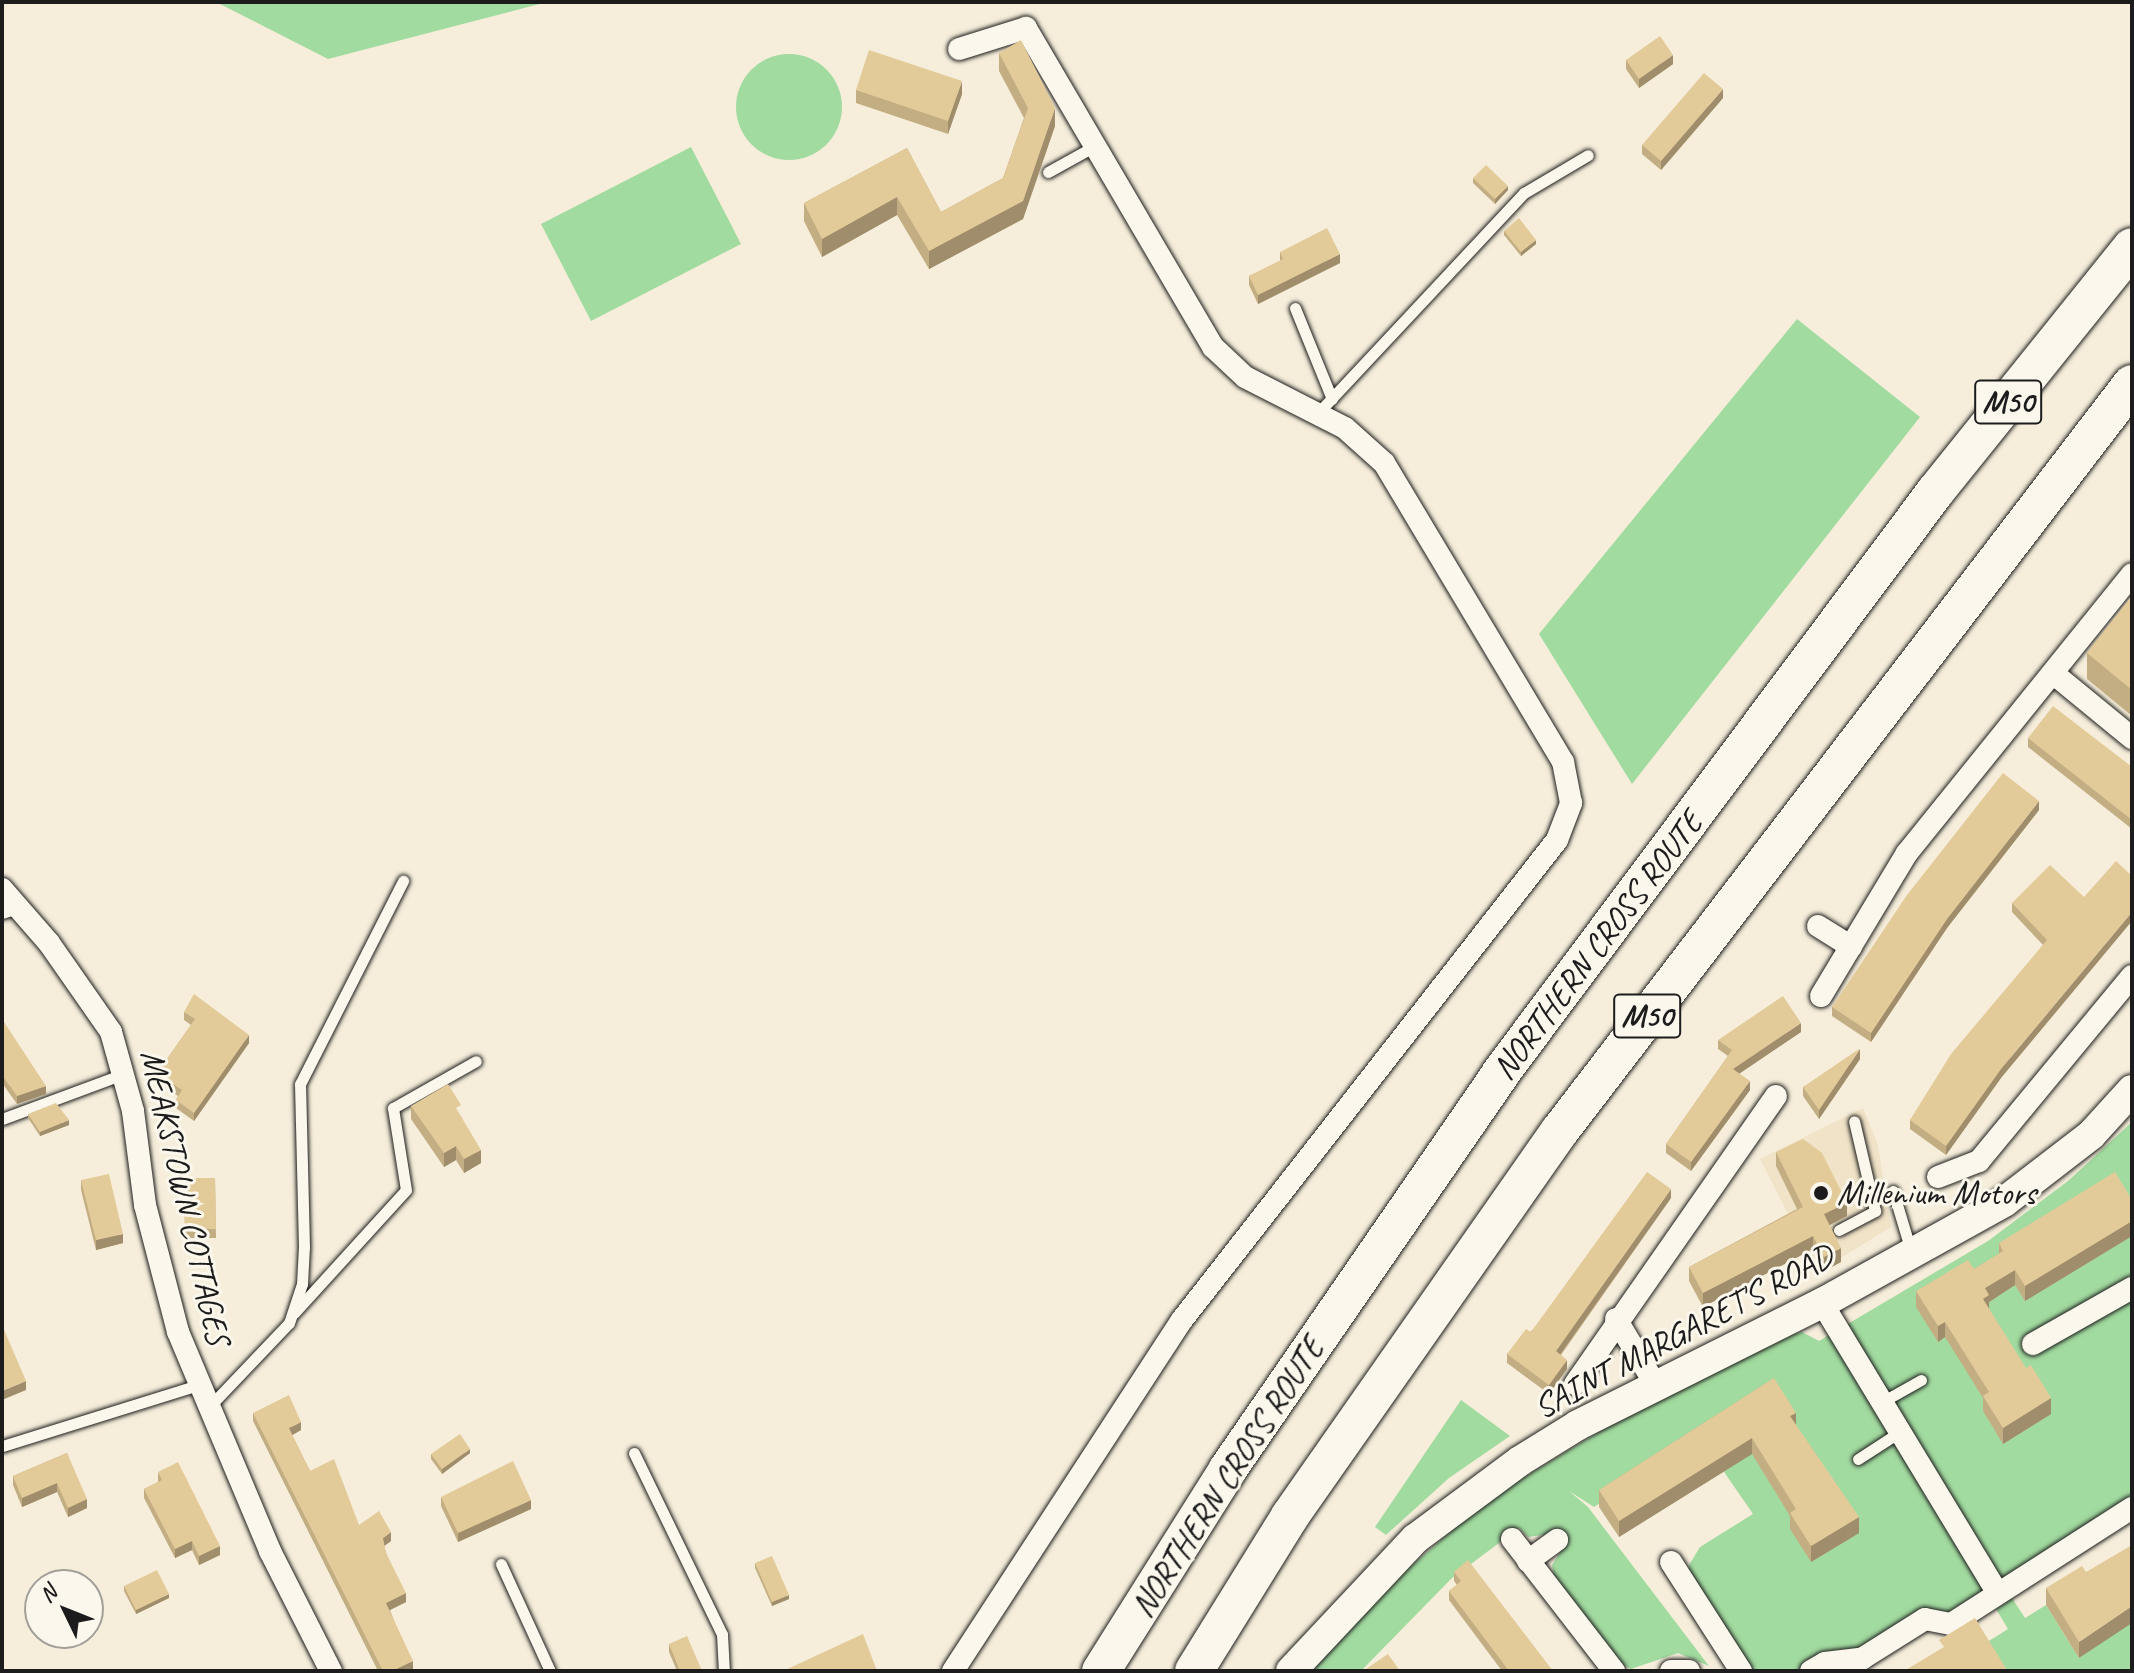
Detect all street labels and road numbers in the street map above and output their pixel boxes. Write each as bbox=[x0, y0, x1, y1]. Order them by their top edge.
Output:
road number: M50 bbox=[1974, 374, 2042, 430]
street label: NORTHERN CROSS ROUTE bbox=[1482, 802, 1712, 1088]
road number: M50 bbox=[1613, 988, 1681, 1044]
street label: MEAKSTOWN COTTAGES bbox=[132, 1045, 240, 1349]
street label: SAINT MARGARET'S ROAD bbox=[1526, 1235, 1840, 1427]
street label: NORTHERN CROSS ROUTE bbox=[1121, 1329, 1333, 1625]

